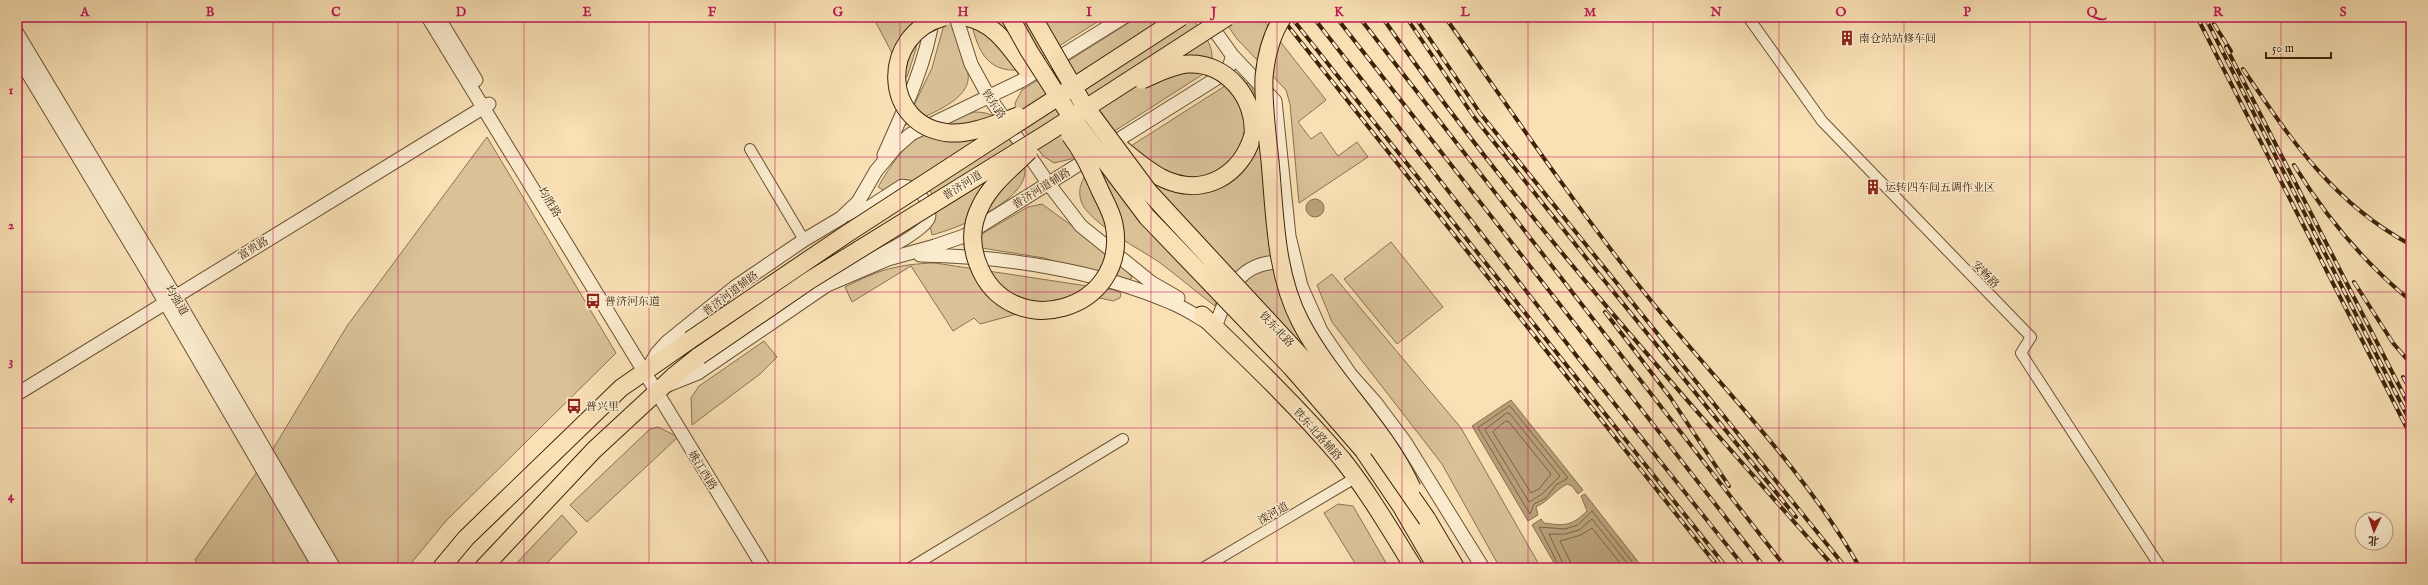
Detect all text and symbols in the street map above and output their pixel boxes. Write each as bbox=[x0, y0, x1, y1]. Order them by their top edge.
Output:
text: A bbox=[80, 4, 91, 21]
text: B bbox=[206, 4, 215, 21]
text: C bbox=[331, 4, 341, 21]
text: D bbox=[456, 4, 467, 21]
text: E bbox=[582, 4, 592, 21]
text: F bbox=[708, 4, 717, 21]
text: G bbox=[833, 4, 844, 21]
text: H bbox=[957, 4, 969, 21]
text: I bbox=[1086, 4, 1092, 21]
text: J bbox=[1209, 4, 1217, 21]
text: K bbox=[1334, 4, 1344, 21]
text: L bbox=[1459, 4, 1470, 21]
text: M bbox=[1584, 4, 1597, 21]
text: N bbox=[1709, 4, 1722, 21]
text: O bbox=[1836, 4, 1847, 21]
text: P bbox=[1963, 4, 1971, 21]
text: Q bbox=[2087, 4, 2107, 21]
text: R bbox=[2213, 4, 2224, 21]
text: S bbox=[2340, 4, 2347, 21]
building icon: 南仓站站修车间 bbox=[1838, 29, 1856, 47]
place label: 南仓站站修车间 bbox=[1859, 32, 1936, 46]
scale bar bbox=[2266, 34, 2331, 60]
text: 50 m bbox=[2272, 41, 2294, 56]
text: 1 bbox=[9, 82, 14, 99]
street label: 铁东路 bbox=[978, 87, 1008, 122]
street label: 普济河道辅路 bbox=[1010, 165, 1073, 212]
street label: 普济河道 bbox=[940, 168, 985, 203]
building icon: 运转四车间五调作业区 bbox=[1864, 178, 1882, 196]
place label: 运转四车间五调作业区 bbox=[1885, 181, 1995, 195]
street label: 均胜路 bbox=[535, 185, 564, 220]
text: 2 bbox=[8, 217, 14, 234]
street label: 富贵路 bbox=[236, 234, 271, 263]
street label: 安畅路 bbox=[1969, 258, 2002, 291]
street label: 普济河道辅路 bbox=[700, 268, 761, 319]
street label: 均强道 bbox=[162, 283, 191, 318]
bus stop icon: 普济河东道 bbox=[584, 292, 602, 310]
place label: 普济河东道 bbox=[605, 295, 660, 309]
street label: 铁东北路 bbox=[1256, 309, 1297, 350]
text: 3 bbox=[9, 353, 14, 370]
bus stop icon: 普兴里 bbox=[565, 397, 583, 415]
place label: 普兴里 bbox=[586, 400, 619, 414]
street label: 铁东北路辅路 bbox=[1290, 405, 1345, 464]
street label: 姚江西路 bbox=[685, 448, 720, 493]
text: 4 bbox=[8, 488, 15, 505]
street label: 滦河道 bbox=[1256, 500, 1291, 528]
north arrow bbox=[2354, 511, 2394, 551]
text: 北 bbox=[2368, 533, 2379, 547]

